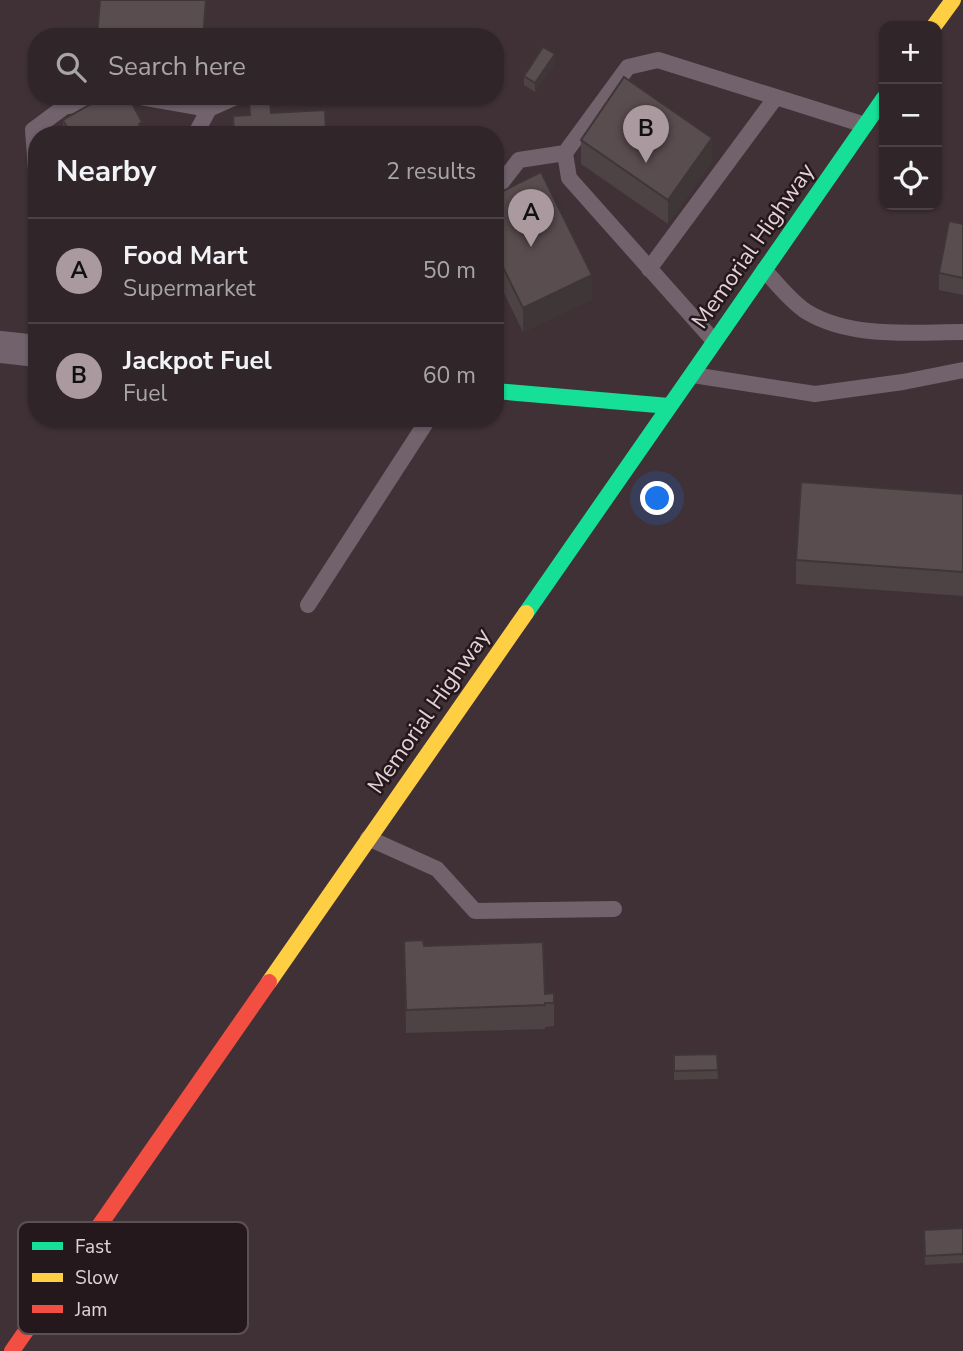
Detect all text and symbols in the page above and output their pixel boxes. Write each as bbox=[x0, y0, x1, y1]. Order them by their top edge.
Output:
map controls bbox=[879, 21, 942, 210]
button: + bbox=[879, 21, 942, 84]
search box bbox=[28, 28, 504, 105]
icon: search bbox=[52, 48, 90, 86]
text: Search here bbox=[108, 49, 246, 84]
button: − bbox=[879, 84, 942, 147]
pin: B bbox=[623, 105, 669, 163]
button: locate bbox=[879, 147, 942, 210]
text: Nearby bbox=[56, 151, 156, 192]
text: 2 results bbox=[386, 156, 476, 187]
street label: Memorial Highway bbox=[684, 157, 822, 335]
pin: A bbox=[508, 189, 554, 247]
text: Food Mart bbox=[123, 238, 247, 273]
text: A bbox=[70, 255, 88, 286]
text: 50 m bbox=[423, 255, 476, 286]
text: Supermarket bbox=[123, 273, 256, 304]
text: Jackpot Fuel bbox=[123, 343, 272, 378]
text: B bbox=[71, 360, 87, 391]
text: 60 m bbox=[423, 360, 476, 391]
text: Fuel bbox=[123, 378, 167, 409]
your location bbox=[640, 481, 674, 515]
street label: Memorial Highway bbox=[360, 622, 498, 800]
legend bbox=[18, 1222, 248, 1334]
text: Fast bbox=[75, 1234, 111, 1260]
text: Slow bbox=[75, 1265, 119, 1291]
text: Jam bbox=[74, 1297, 108, 1323]

